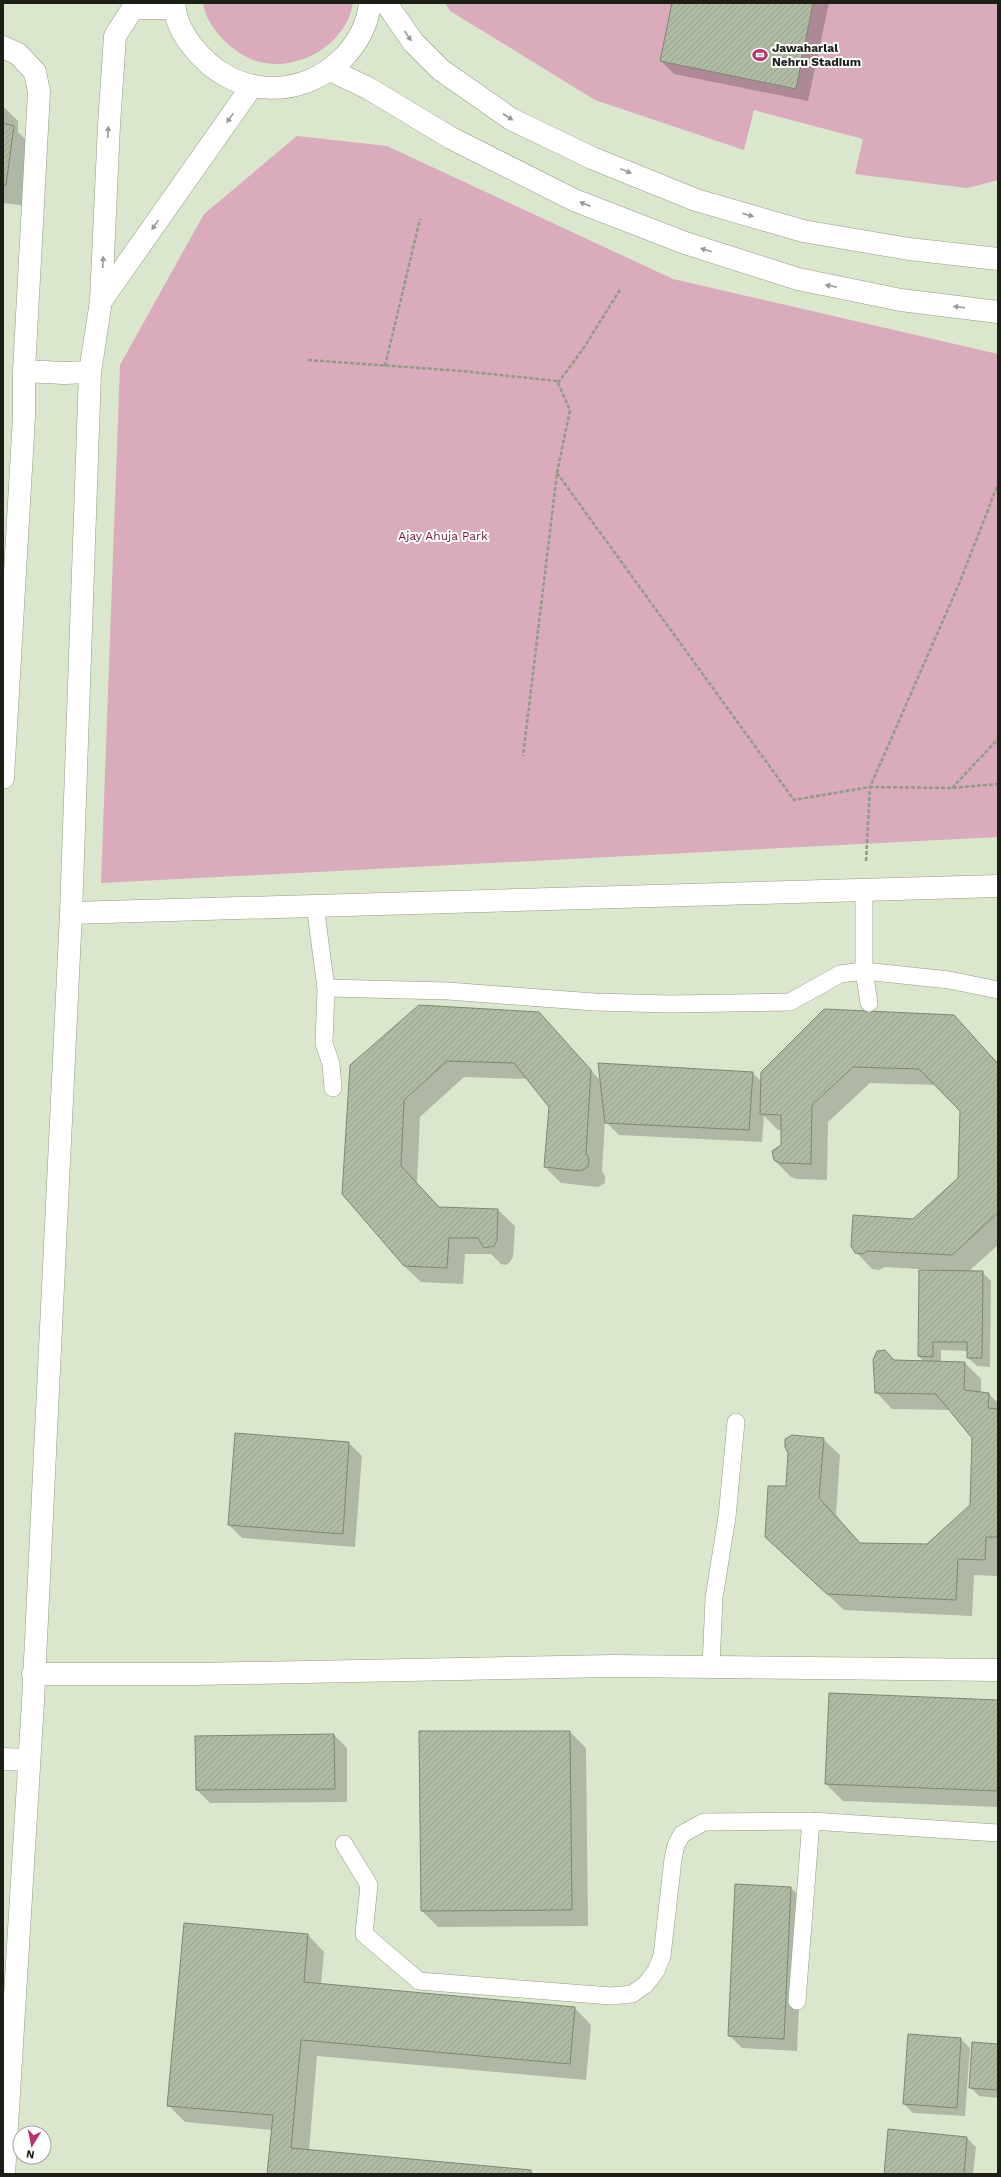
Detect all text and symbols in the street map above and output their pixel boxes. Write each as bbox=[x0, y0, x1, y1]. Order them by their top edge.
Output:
one-way arrow bbox=[404, 30, 412, 41]
place label: Jawaharlal Nehru Stadium bbox=[772, 41, 861, 69]
sports icon: Jawaharlal Nehru Stadium bbox=[751, 46, 769, 64]
one-way arrow bbox=[226, 113, 234, 124]
one-way arrow bbox=[503, 113, 513, 121]
one-way arrow bbox=[105, 126, 112, 138]
one-way arrow bbox=[621, 169, 633, 175]
one-way arrow bbox=[578, 201, 590, 207]
one-way arrow bbox=[743, 212, 755, 218]
one-way arrow bbox=[151, 219, 159, 230]
one-way arrow bbox=[700, 246, 712, 252]
one-way arrow bbox=[99, 256, 106, 268]
one-way arrow bbox=[825, 282, 837, 288]
one-way arrow bbox=[953, 304, 965, 310]
park label: Ajay Ahuja Park bbox=[398, 529, 488, 543]
north arrow bbox=[12, 2125, 52, 2165]
text: N bbox=[25, 2147, 35, 2161]

